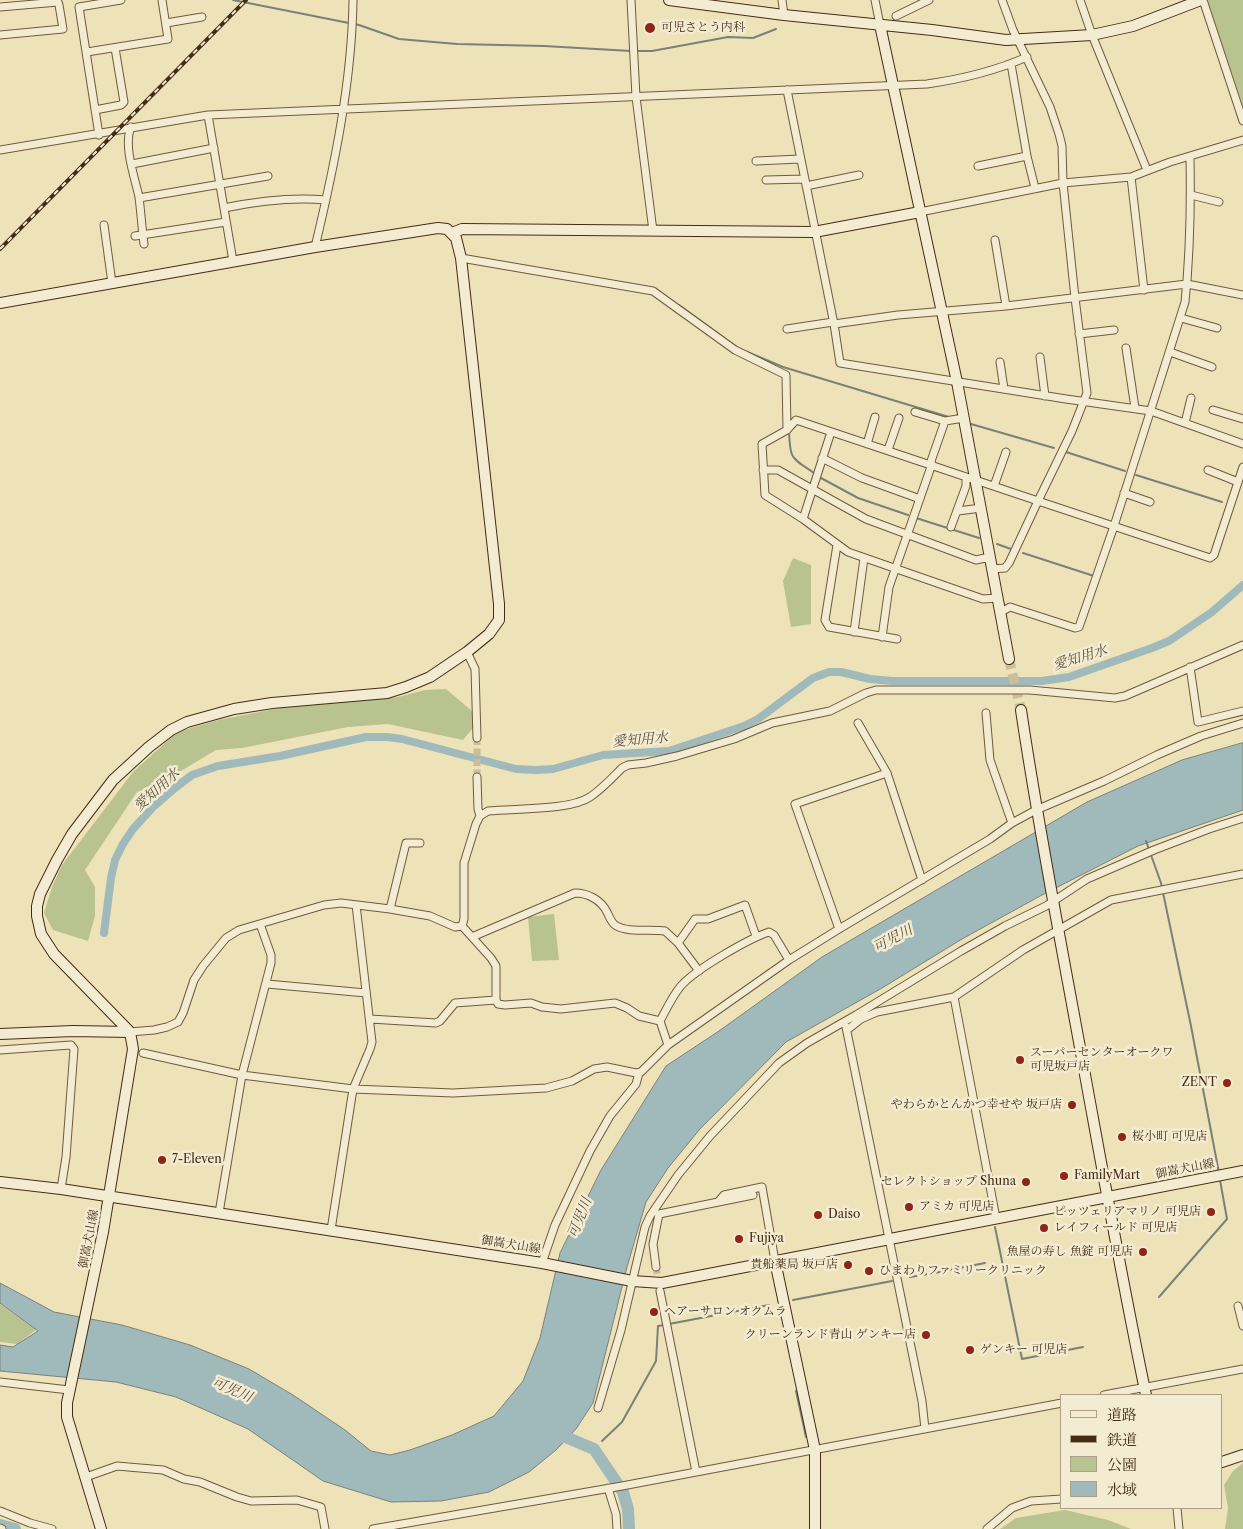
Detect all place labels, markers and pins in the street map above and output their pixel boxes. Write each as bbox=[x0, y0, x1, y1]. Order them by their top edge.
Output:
marker: 可児さとう内科 bbox=[643, 21, 657, 35]
place label: 可児さとう内科 bbox=[661, 21, 745, 35]
place label: スーパーセンターオークワ 可児坂戸店 bbox=[1030, 1046, 1173, 1074]
marker: スーパーセンターオークワ 可児坂戸店 bbox=[1014, 1054, 1026, 1066]
place label: ZENT bbox=[1182, 1076, 1217, 1090]
marker: ZENT bbox=[1221, 1077, 1233, 1089]
place label: やわらかとんかつ幸せや 坂戸店 bbox=[891, 1098, 1062, 1112]
marker: やわらかとんかつ幸せや 坂戸店 bbox=[1066, 1099, 1078, 1111]
place label: 桜小町 可児店 bbox=[1132, 1130, 1207, 1144]
marker: 桜小町 可児店 bbox=[1116, 1131, 1128, 1143]
place label: 7-Eleven bbox=[172, 1153, 222, 1167]
marker: 7-Eleven bbox=[156, 1154, 168, 1166]
place label: FamilyMart bbox=[1074, 1169, 1140, 1183]
marker: FamilyMart bbox=[1058, 1170, 1070, 1182]
place label: セレクトショップ Shuna bbox=[881, 1175, 1016, 1189]
marker: セレクトショップ Shuna bbox=[1020, 1176, 1032, 1188]
place label: アミカ 可児店 bbox=[919, 1200, 994, 1214]
marker: アミカ 可児店 bbox=[903, 1201, 915, 1213]
place label: ピッツェリアマリノ 可児店 bbox=[1054, 1205, 1201, 1219]
marker: ピッツェリアマリノ 可児店 bbox=[1205, 1206, 1217, 1218]
place label: Daiso bbox=[828, 1208, 860, 1222]
marker: Daiso bbox=[812, 1209, 824, 1221]
place label: レイフィールド 可児店 bbox=[1054, 1221, 1177, 1235]
marker: レイフィールド 可児店 bbox=[1038, 1222, 1050, 1234]
place label: Fujiya bbox=[749, 1232, 784, 1246]
marker: Fujiya bbox=[733, 1233, 745, 1245]
place label: 魚屋の寿し 魚錠 可児店 bbox=[1007, 1245, 1133, 1259]
marker: 魚屋の寿し 魚錠 可児店 bbox=[1137, 1246, 1149, 1258]
place label: 貴船薬局 坂戸店 bbox=[751, 1258, 838, 1272]
marker: 貴船薬局 坂戸店 bbox=[842, 1259, 854, 1271]
place label: ひまわりファミリークリニック bbox=[879, 1264, 1047, 1278]
marker: ひまわりファミリークリニック bbox=[863, 1265, 875, 1277]
place label: ヘアーサロン オクムラ bbox=[664, 1305, 787, 1319]
marker: ヘアーサロン オクムラ bbox=[648, 1306, 660, 1318]
place label: クリーンランド青山 ゲンキー店 bbox=[745, 1328, 916, 1342]
marker: クリーンランド青山 ゲンキー店 bbox=[920, 1329, 932, 1341]
place label: ゲンキー 可児店 bbox=[980, 1343, 1067, 1357]
marker: ゲンキー 可児店 bbox=[964, 1344, 976, 1356]

